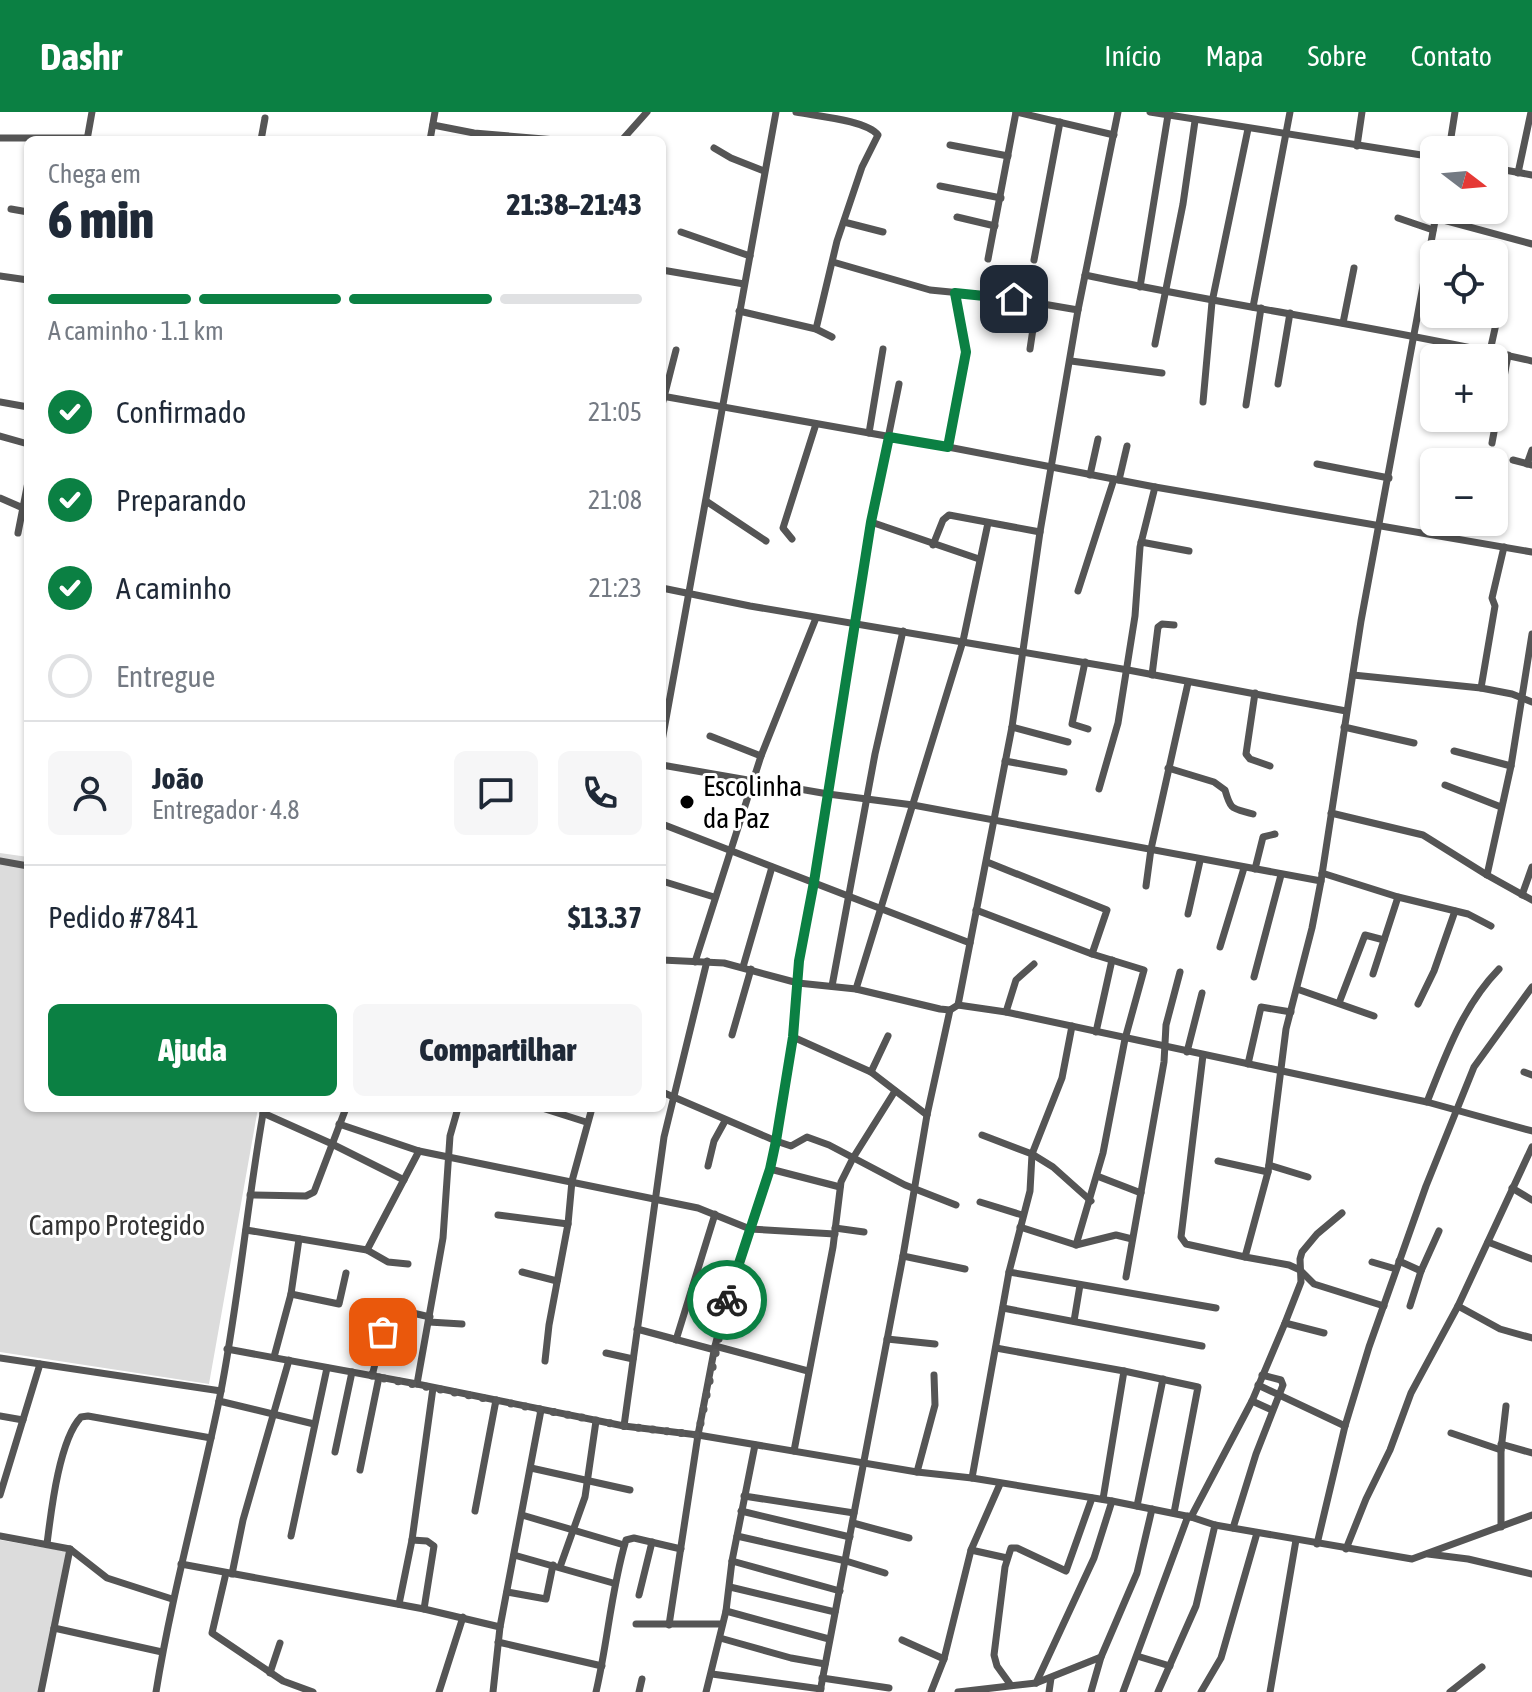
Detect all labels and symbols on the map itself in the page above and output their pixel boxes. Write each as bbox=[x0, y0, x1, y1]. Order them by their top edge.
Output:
north arrow bbox=[1420, 136, 1508, 224]
pin bbox=[980, 265, 1048, 333]
place label: Escolinha da Paz bbox=[703, 770, 802, 834]
marker: Escolinha da Paz bbox=[678, 793, 696, 811]
park label: Campo Protegido bbox=[29, 1209, 205, 1241]
courier bbox=[687, 1260, 767, 1340]
pin bbox=[349, 1298, 417, 1366]

